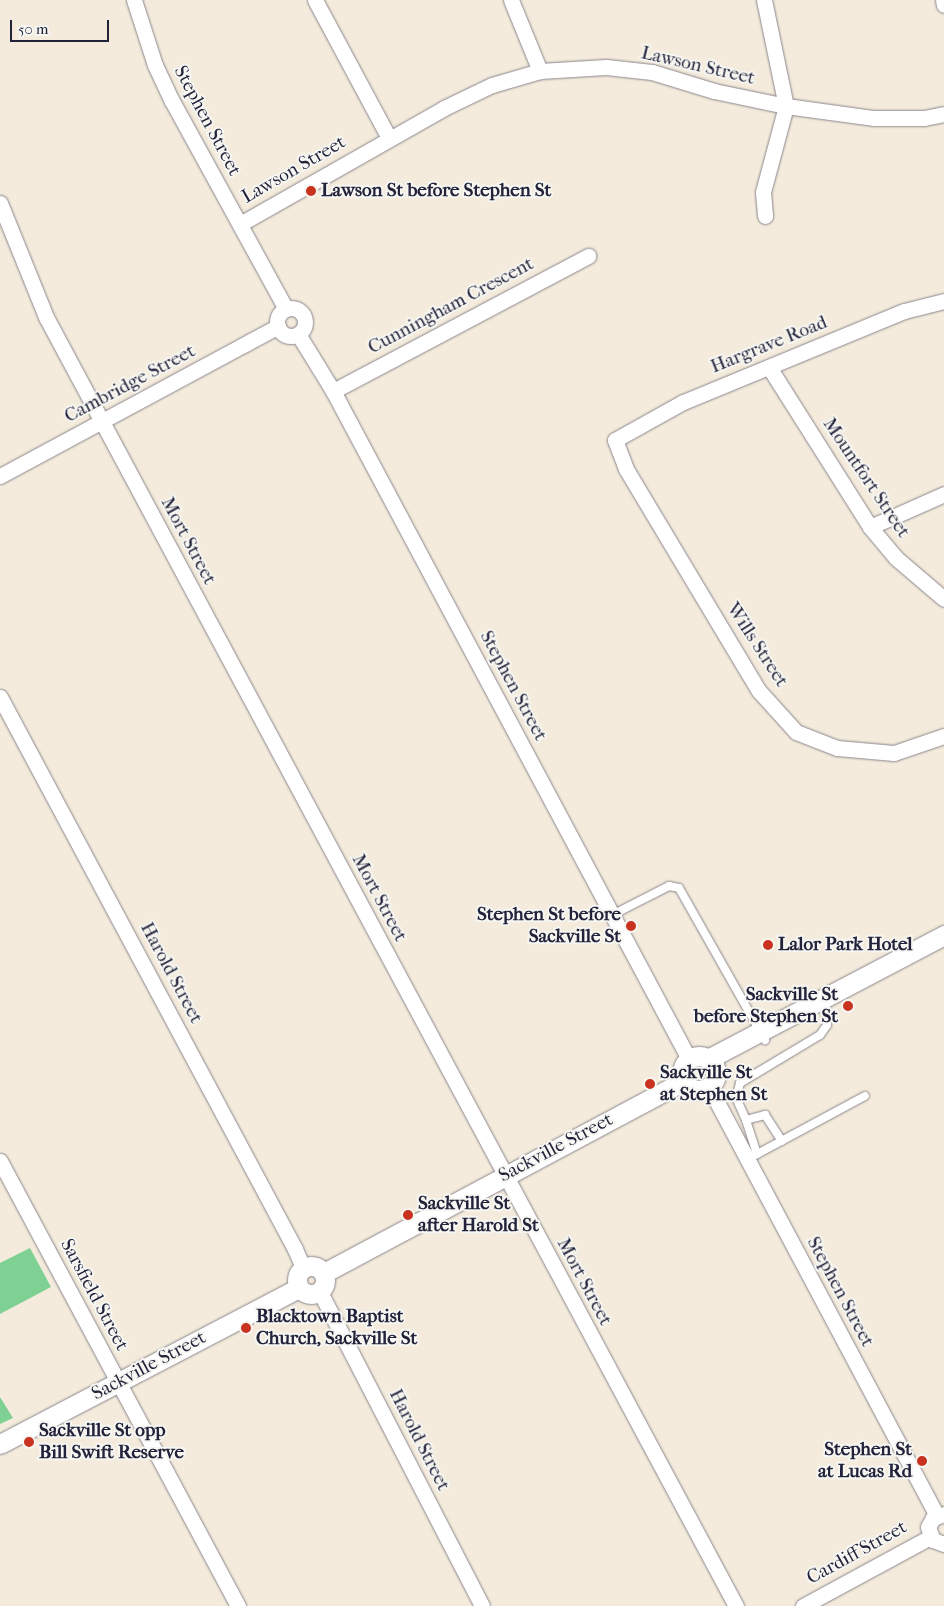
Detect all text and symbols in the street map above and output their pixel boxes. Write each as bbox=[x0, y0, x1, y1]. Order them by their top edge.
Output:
scale bar bbox=[12, 10, 111, 42]
text: 50 m bbox=[18, 20, 48, 38]
street label: Lawson Street bbox=[639, 42, 757, 90]
street label: Stephen Street bbox=[168, 62, 246, 180]
street label: Lawson Street bbox=[238, 131, 350, 209]
place label: Lawson St before Stephen St bbox=[321, 180, 551, 202]
marker: Lawson St before Stephen St bbox=[305, 185, 317, 197]
street label: Cunningham Crescent bbox=[364, 253, 538, 359]
street label: Hargrave Road bbox=[707, 311, 831, 379]
street label: Cambridge Street bbox=[61, 340, 199, 428]
street label: Mountfort Street bbox=[818, 414, 914, 542]
street label: Mort Street bbox=[155, 493, 221, 589]
street label: Wills Street bbox=[721, 599, 793, 691]
street label: Stephen Street bbox=[474, 627, 552, 745]
street label: Mort Street bbox=[346, 850, 412, 946]
place label: Stephen St before Sackville St bbox=[477, 904, 621, 948]
street label: Harold Street bbox=[135, 919, 207, 1027]
marker: Stephen St before Sackville St bbox=[625, 920, 637, 932]
place label: Lalor Park Hotel bbox=[778, 934, 913, 956]
marker: Lalor Park Hotel bbox=[762, 939, 774, 951]
place label: Sackville St before Stephen St bbox=[694, 984, 838, 1028]
marker: Sackville St before Stephen St bbox=[842, 1000, 854, 1012]
place label: Sackville St at Stephen St bbox=[660, 1062, 767, 1106]
marker: Sackville St at Stephen St bbox=[644, 1078, 656, 1090]
street label: Sackville Street bbox=[495, 1108, 617, 1188]
place label: Sackville St after Harold St bbox=[418, 1193, 539, 1237]
marker: Sackville St after Harold St bbox=[402, 1209, 414, 1221]
street label: Stephen Street bbox=[801, 1233, 879, 1351]
street label: Mort Street bbox=[551, 1234, 617, 1330]
street label: Sarsfield Street bbox=[55, 1235, 133, 1355]
place label: Blacktown Baptist Church, Sackville St bbox=[256, 1306, 417, 1350]
marker: Blacktown Baptist Church, Sackville St bbox=[240, 1322, 252, 1334]
street label: Sackville Street bbox=[88, 1326, 210, 1406]
street label: Harold Street bbox=[384, 1385, 454, 1495]
place label: Sackville St opp Bill Swift Reserve bbox=[39, 1420, 184, 1464]
marker: Sackville St opp Bill Swift Reserve bbox=[23, 1436, 35, 1448]
place label: Stephen St at Lucas Rd bbox=[818, 1439, 912, 1483]
marker: Stephen St at Lucas Rd bbox=[916, 1455, 928, 1467]
street label: Cardiff Street bbox=[803, 1516, 911, 1590]

